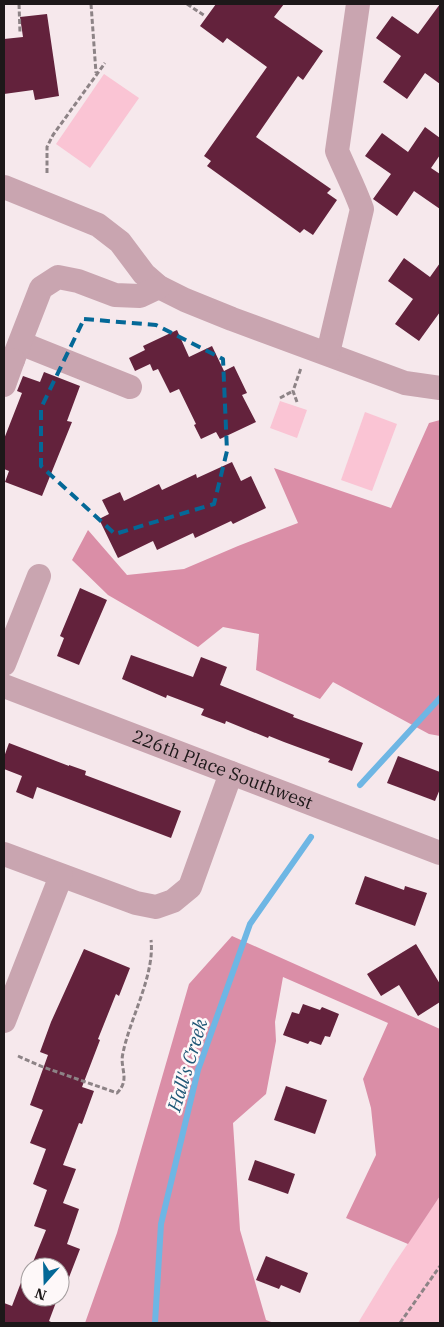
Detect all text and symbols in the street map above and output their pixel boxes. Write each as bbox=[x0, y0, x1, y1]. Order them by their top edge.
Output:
street label: 226th Place Southwest bbox=[129, 724, 316, 814]
water label: Hall's Creek bbox=[161, 1015, 213, 1115]
north arrow bbox=[20, 1257, 70, 1307]
text: N bbox=[32, 1284, 49, 1305]

